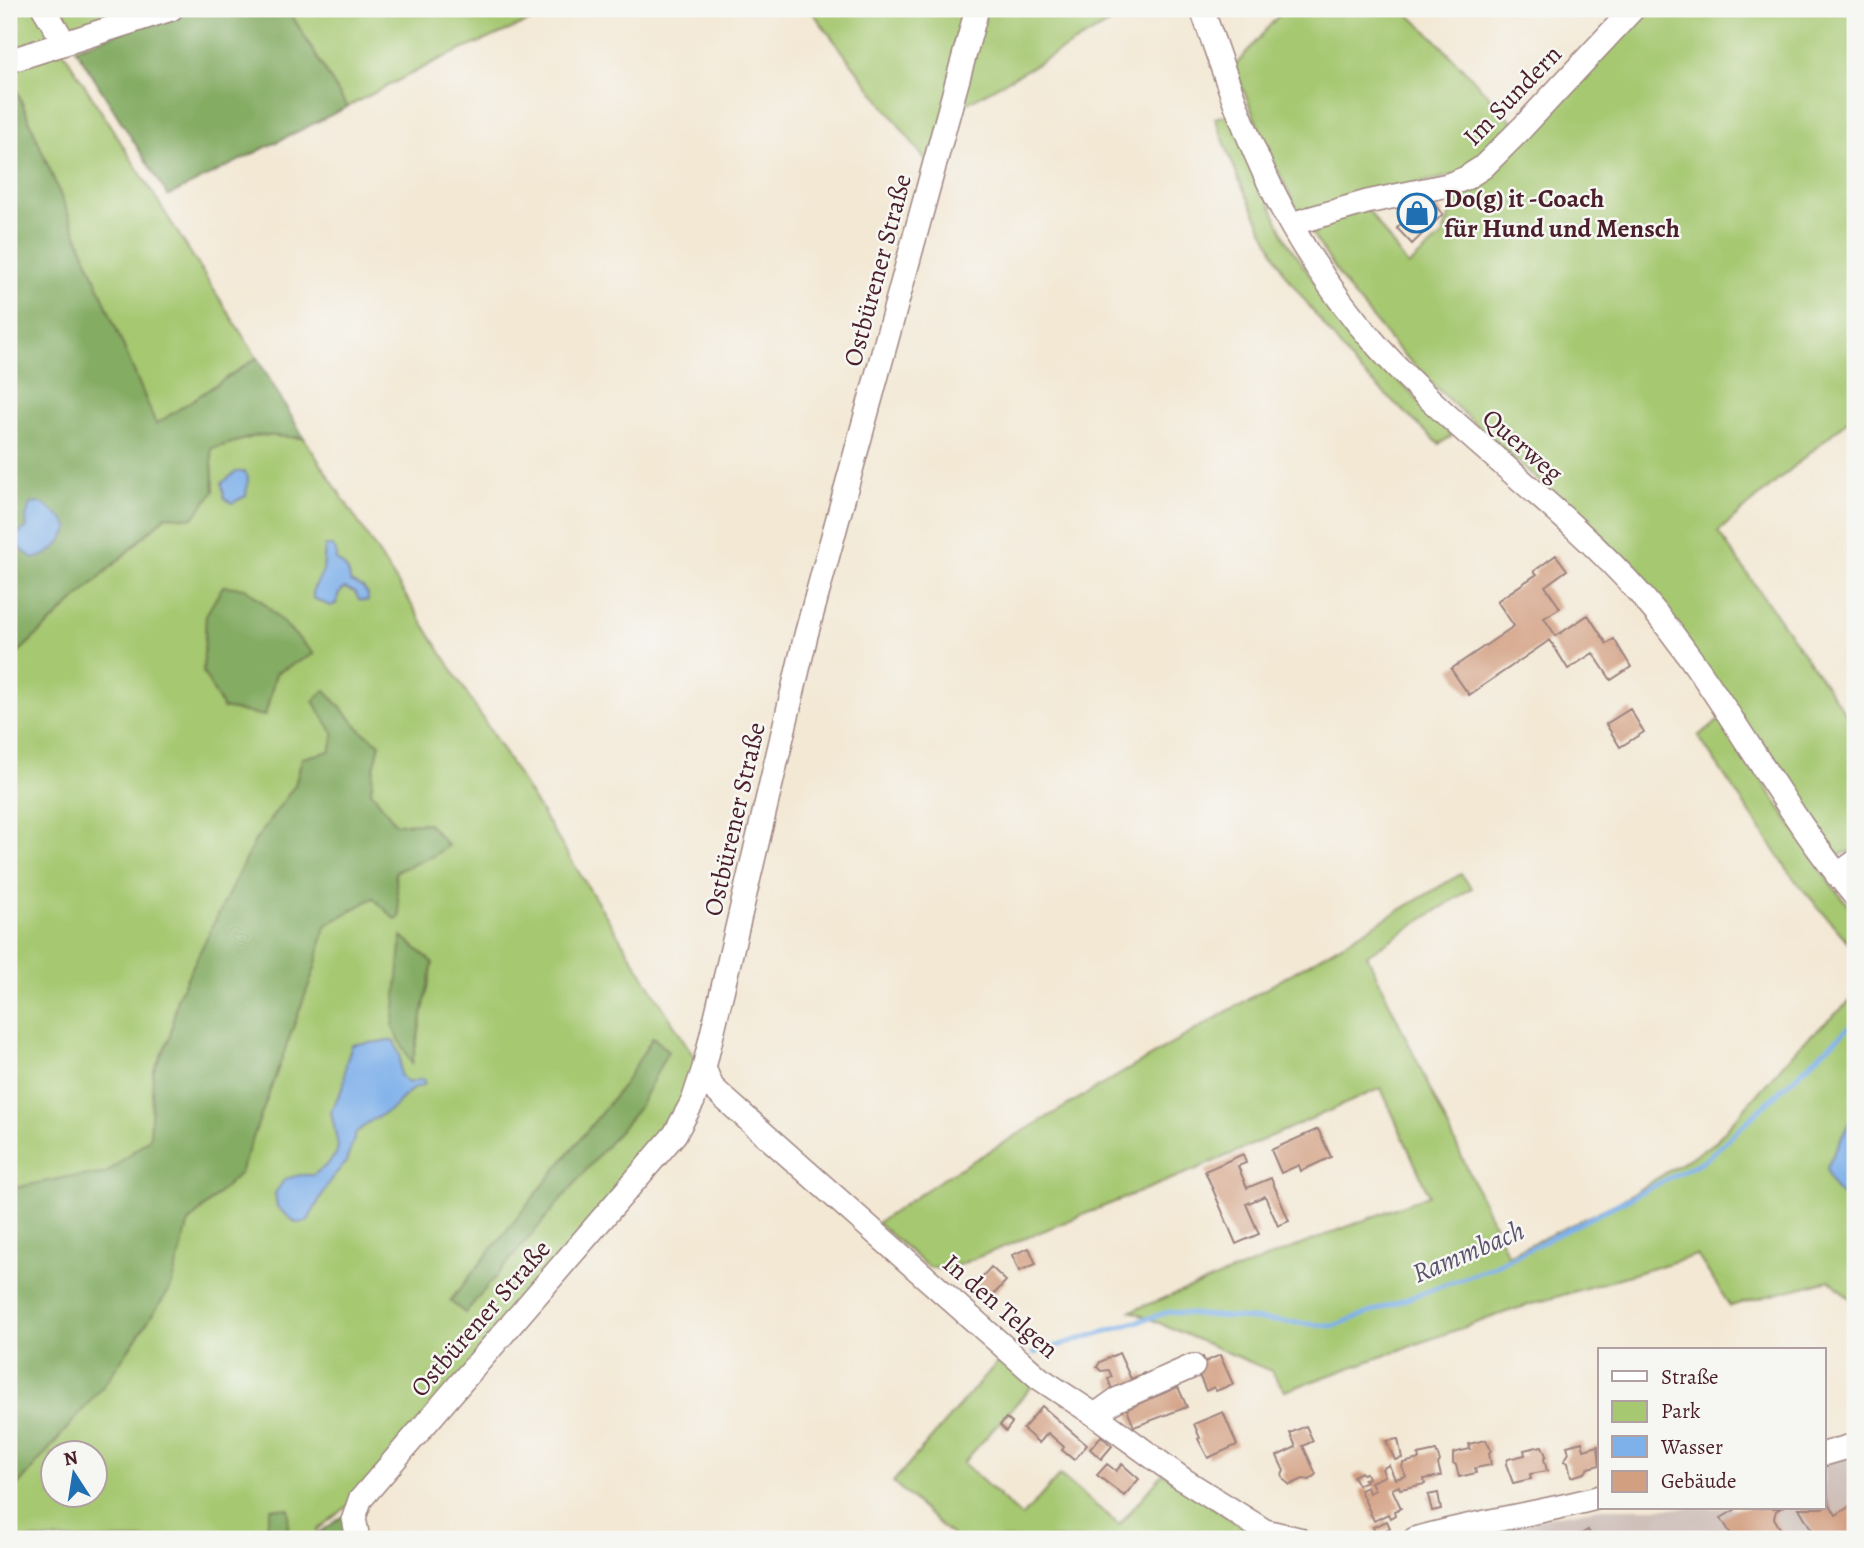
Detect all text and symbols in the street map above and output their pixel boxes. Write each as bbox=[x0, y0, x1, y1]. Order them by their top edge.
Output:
street label: Im Sundern bbox=[1455, 37, 1569, 153]
street label: Ostbürener Straße bbox=[835, 170, 920, 370]
place label: Do(g) it -Coach für Hund und Mensch bbox=[1444, 181, 1680, 246]
shop icon: Do(g) it -Coach für Hund und Mensch bbox=[1396, 192, 1438, 234]
street label: Querweg bbox=[1475, 401, 1571, 490]
street label: Ostbürener Straße bbox=[695, 719, 774, 919]
water label: Rammbach bbox=[1406, 1211, 1530, 1293]
street label: Ostbürener Straße bbox=[402, 1232, 558, 1404]
street label: In den Telgen bbox=[935, 1246, 1066, 1367]
legend bbox=[1598, 1348, 1826, 1510]
text: Straße bbox=[1661, 1363, 1719, 1391]
text: Park bbox=[1661, 1397, 1701, 1425]
text: Wasser bbox=[1660, 1433, 1723, 1461]
north arrow bbox=[38, 1440, 108, 1510]
text: N bbox=[61, 1444, 80, 1473]
text: Gebäude bbox=[1661, 1467, 1737, 1495]

